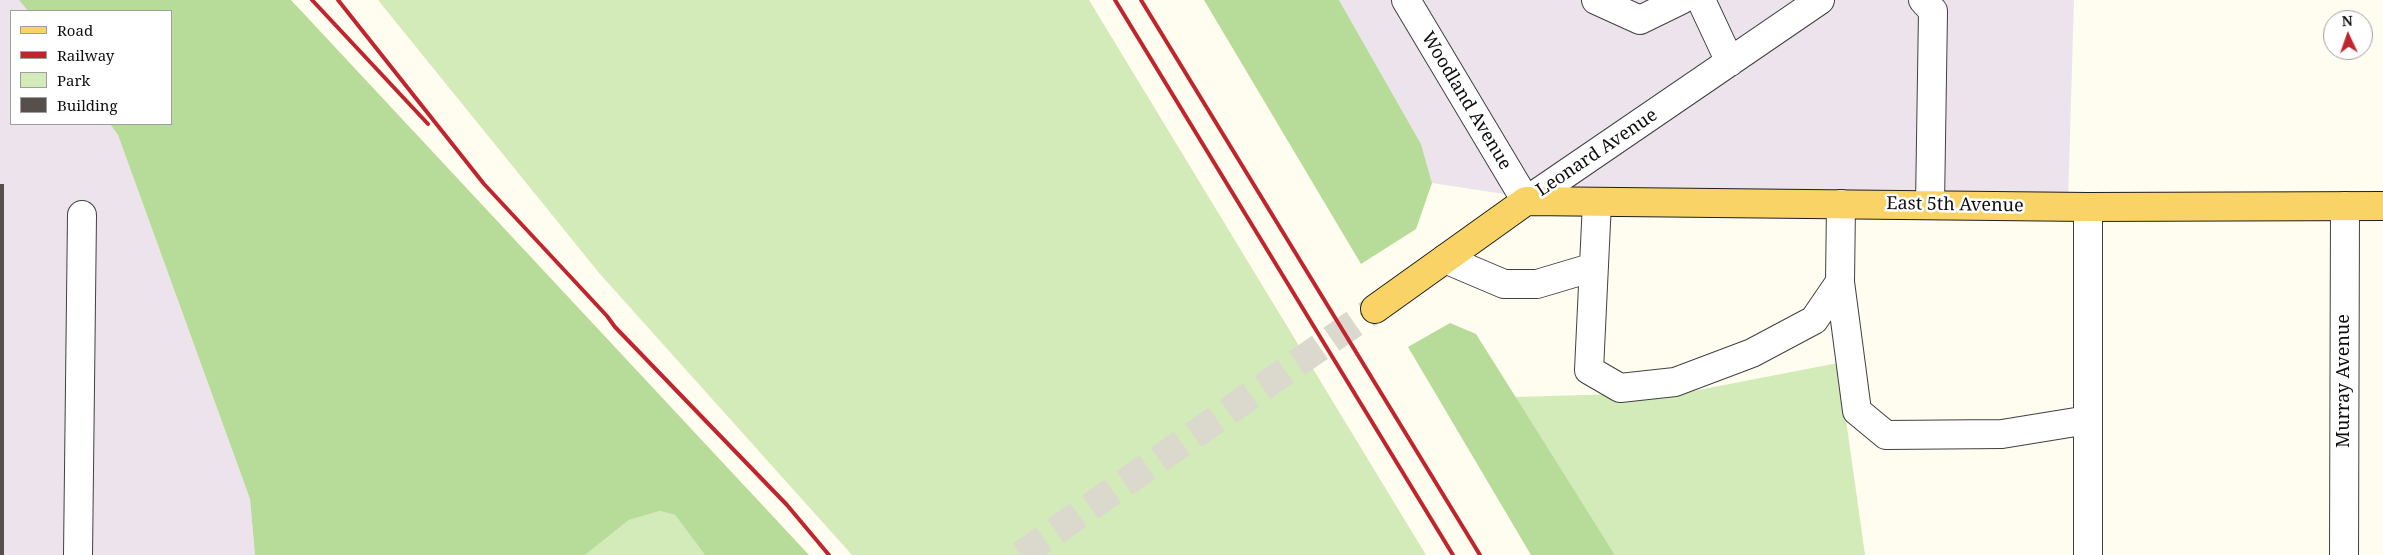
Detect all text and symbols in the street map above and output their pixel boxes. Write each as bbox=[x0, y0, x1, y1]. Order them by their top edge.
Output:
legend bbox=[10, 10, 172, 125]
north arrow bbox=[2323, 10, 2373, 60]
text: N bbox=[2341, 11, 2353, 30]
text: Road bbox=[57, 20, 93, 40]
street label: Woodland Avenue bbox=[1416, 28, 1516, 174]
text: Railway bbox=[57, 45, 114, 65]
text: Park bbox=[57, 70, 90, 90]
text: Building bbox=[57, 95, 118, 115]
street label: Leonard Avenue bbox=[1532, 104, 1662, 202]
street label: East 5th Avenue bbox=[1886, 193, 2024, 217]
street label: Murray Avenue bbox=[2333, 314, 2355, 448]

